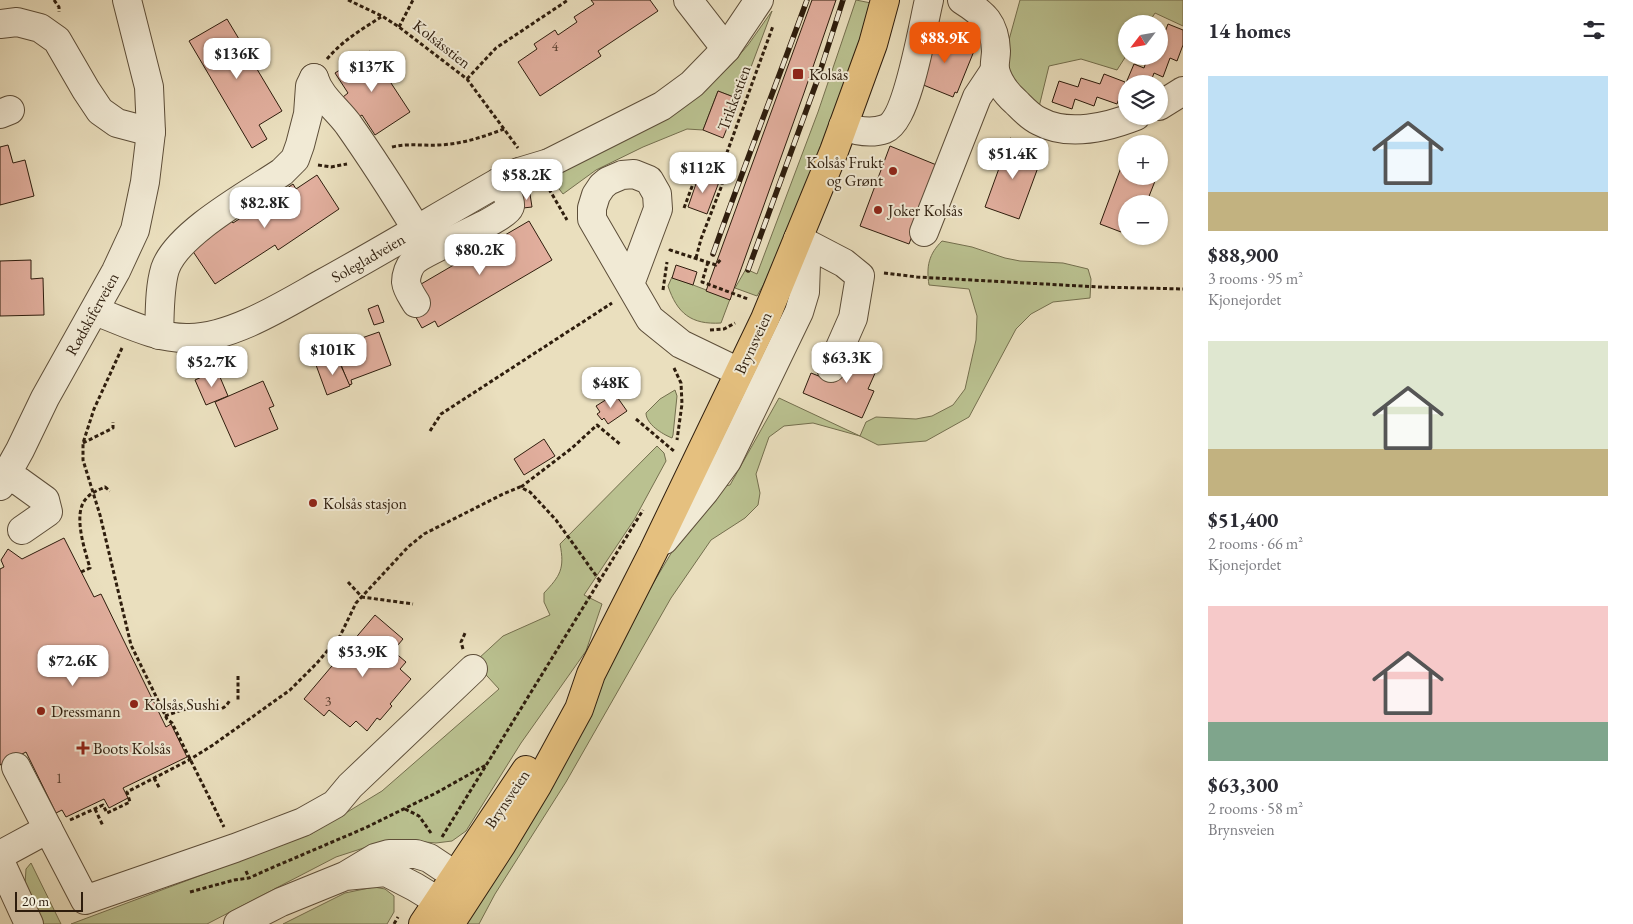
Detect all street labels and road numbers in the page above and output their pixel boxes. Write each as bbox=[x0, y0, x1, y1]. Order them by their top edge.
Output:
street label: Kolsåsstien bbox=[409, 15, 476, 74]
street label: Trikkestien bbox=[712, 62, 756, 134]
street label: Solegladveien bbox=[327, 228, 409, 288]
street label: Rødskiferveien bbox=[61, 268, 124, 359]
street label: Brynsveien bbox=[729, 308, 777, 378]
street label: Brynsveien bbox=[480, 765, 535, 833]

